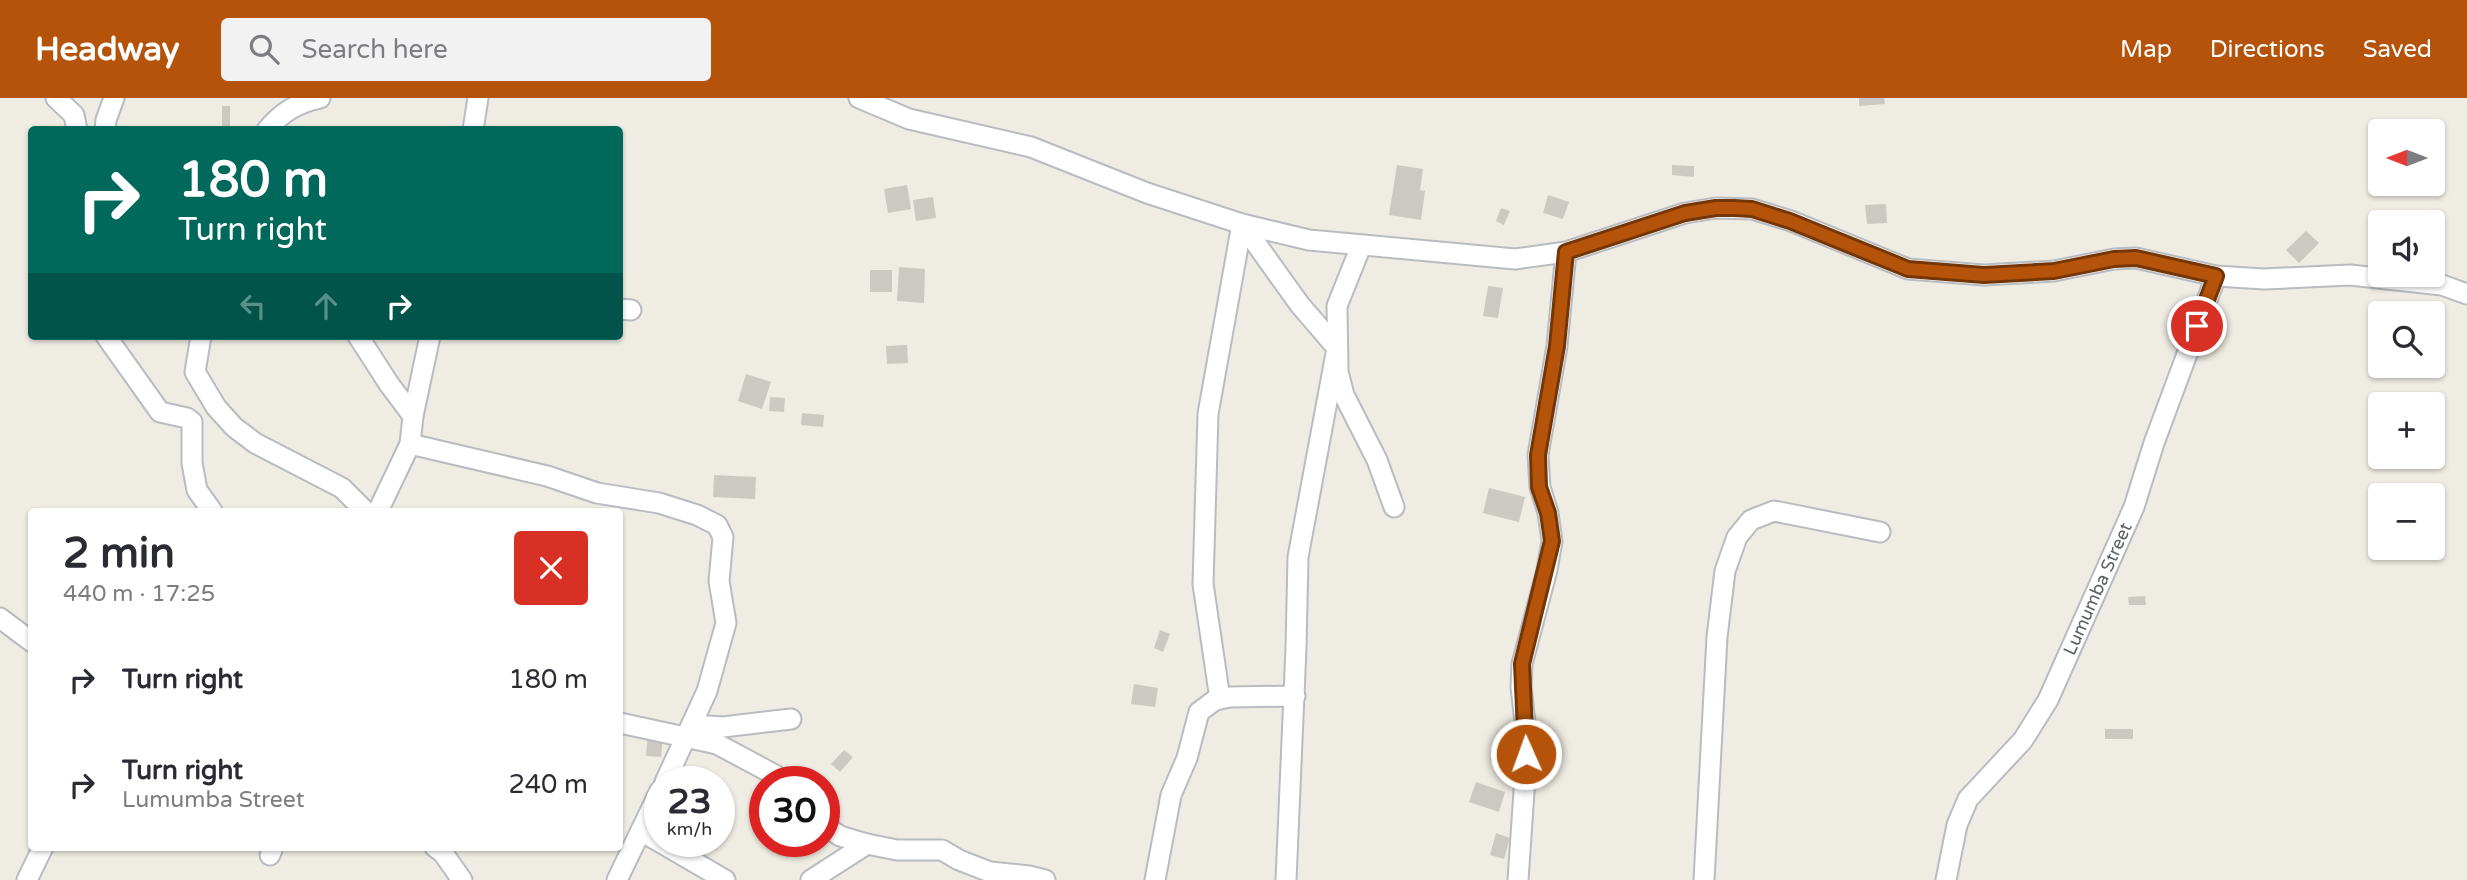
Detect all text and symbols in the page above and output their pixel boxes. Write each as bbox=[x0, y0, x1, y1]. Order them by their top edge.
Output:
search box bbox=[221, 18, 711, 81]
text: Headway bbox=[35, 30, 179, 69]
icon: search bbox=[245, 30, 283, 68]
text: Search here bbox=[301, 34, 448, 65]
text: Map bbox=[2120, 35, 2172, 64]
text: Directions bbox=[2210, 35, 2325, 64]
text: Saved bbox=[2363, 35, 2432, 64]
north arrow bbox=[2368, 119, 2445, 196]
map controls bbox=[2368, 119, 2445, 560]
text: 180 m bbox=[178, 151, 328, 210]
icon: right bbox=[63, 154, 154, 245]
button: sound bbox=[2368, 210, 2445, 287]
text: Turn right bbox=[178, 211, 327, 249]
icon: left bbox=[234, 287, 272, 325]
icon: ahead bbox=[307, 287, 345, 325]
icon: right bbox=[380, 287, 418, 325]
pin bbox=[2167, 296, 2227, 356]
button: search bbox=[2368, 301, 2445, 378]
icon: arrive bbox=[2178, 307, 2216, 345]
button: + bbox=[2368, 392, 2445, 469]
button: − bbox=[2368, 483, 2445, 560]
street label: Lumumba Street bbox=[2058, 519, 2137, 658]
text: 2 min bbox=[63, 528, 175, 579]
button: close bbox=[514, 531, 588, 605]
text: 440 m · 17:25 bbox=[63, 580, 215, 608]
icon: right bbox=[63, 661, 101, 699]
text: Turn right bbox=[122, 664, 243, 695]
text: 180 m bbox=[508, 664, 588, 695]
position arrow bbox=[1489, 717, 1563, 791]
text: Turn right bbox=[122, 755, 243, 786]
icon: right bbox=[63, 766, 101, 804]
speed limit sign: 30 bbox=[749, 766, 840, 857]
text: 240 m bbox=[508, 769, 588, 800]
text: 23 bbox=[668, 781, 711, 823]
text: Lumumba Street bbox=[122, 786, 305, 814]
text: km/h bbox=[667, 818, 712, 840]

